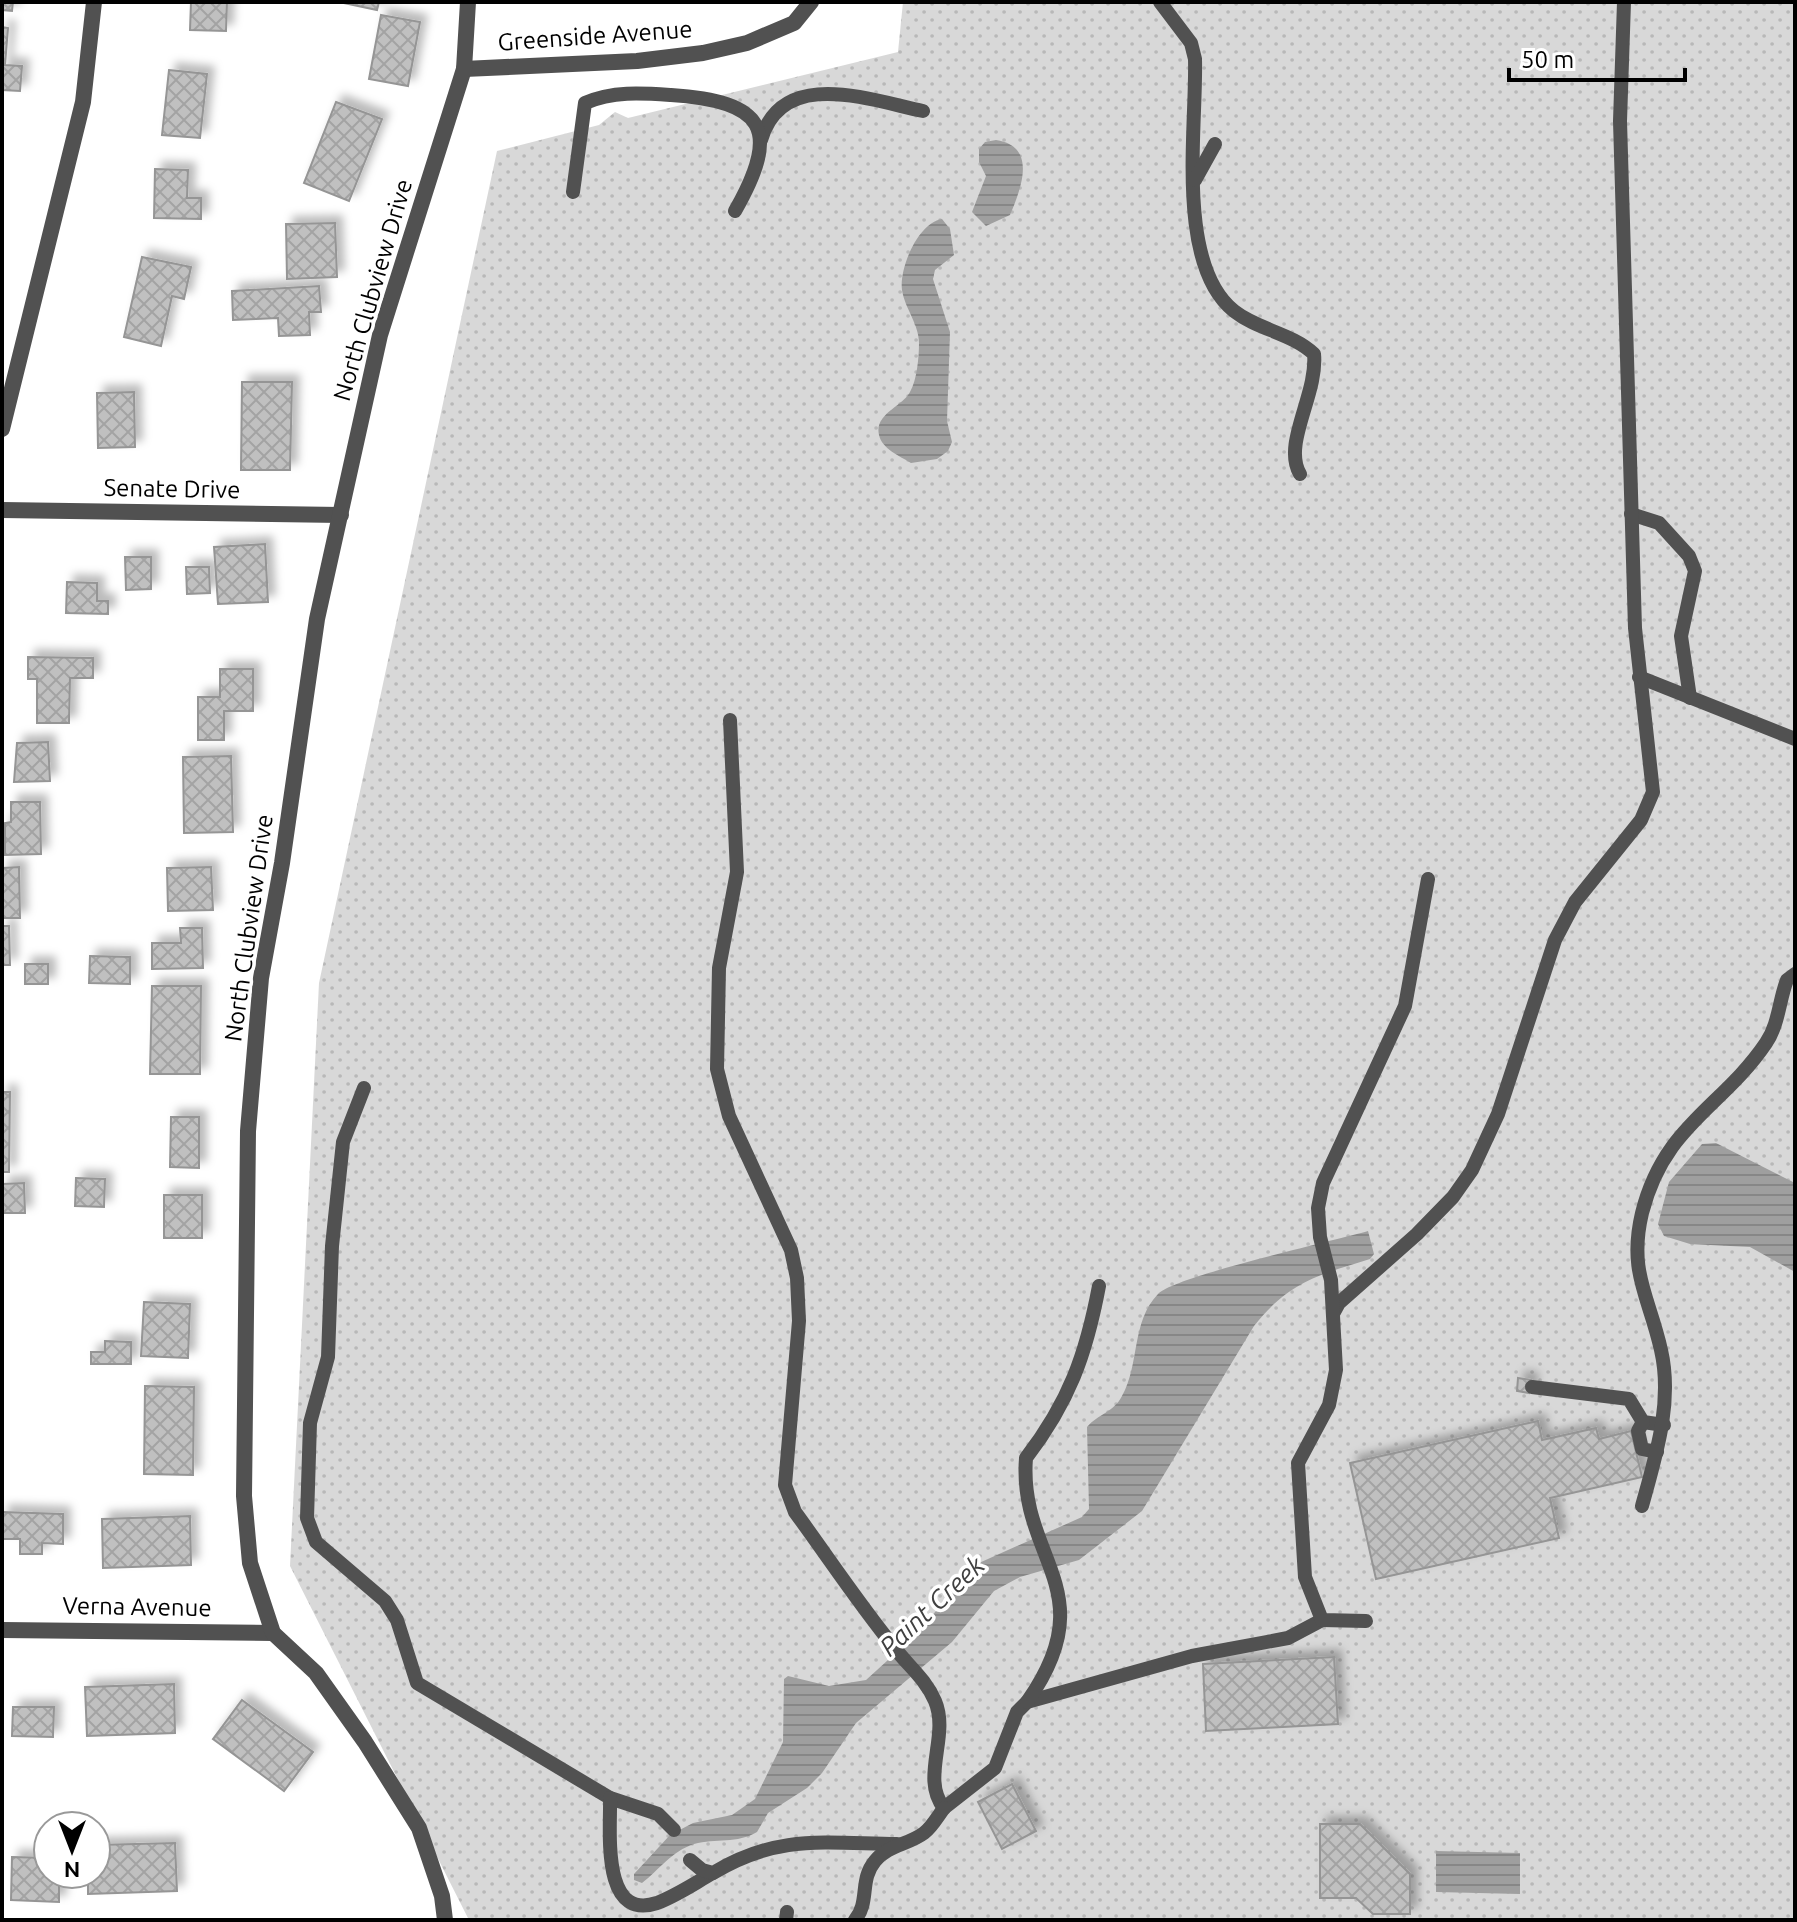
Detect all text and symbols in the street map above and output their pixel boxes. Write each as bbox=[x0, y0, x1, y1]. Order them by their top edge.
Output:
street label: Greenside Avenue bbox=[497, 15, 693, 56]
scale bar bbox=[1509, 32, 1685, 82]
text: 50 m bbox=[1521, 46, 1574, 73]
street label: North Clubview Drive bbox=[328, 176, 417, 404]
street label: Senate Drive bbox=[103, 474, 241, 503]
street label: North Clubview Drive bbox=[219, 813, 278, 1043]
water label: Paint Creek bbox=[873, 1550, 990, 1661]
street label: Verna Avenue bbox=[62, 1592, 212, 1621]
north arrow bbox=[32, 1810, 112, 1890]
text: N bbox=[64, 1858, 80, 1883]

